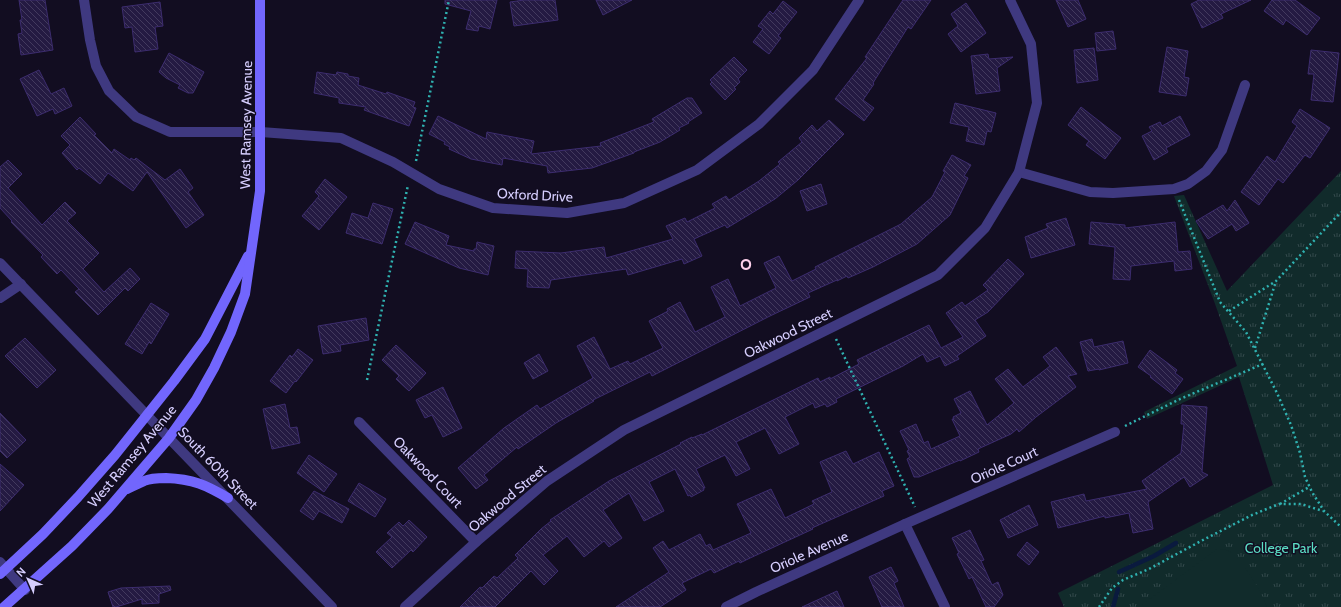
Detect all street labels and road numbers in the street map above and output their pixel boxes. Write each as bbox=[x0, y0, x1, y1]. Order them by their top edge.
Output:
street label: West Ramsey Avenue bbox=[236, 61, 256, 189]
street label: Oxford Drive bbox=[497, 184, 573, 206]
street label: Oakwood Street bbox=[741, 304, 835, 362]
street label: West Ramsey Avenue bbox=[84, 401, 180, 511]
street label: South 60th Street bbox=[174, 423, 262, 513]
street label: Oakwood Court bbox=[389, 432, 467, 512]
street label: Oriole Court bbox=[967, 442, 1041, 488]
street label: Oakwood Street bbox=[464, 460, 550, 536]
street label: Oriole Avenue bbox=[767, 527, 851, 577]

